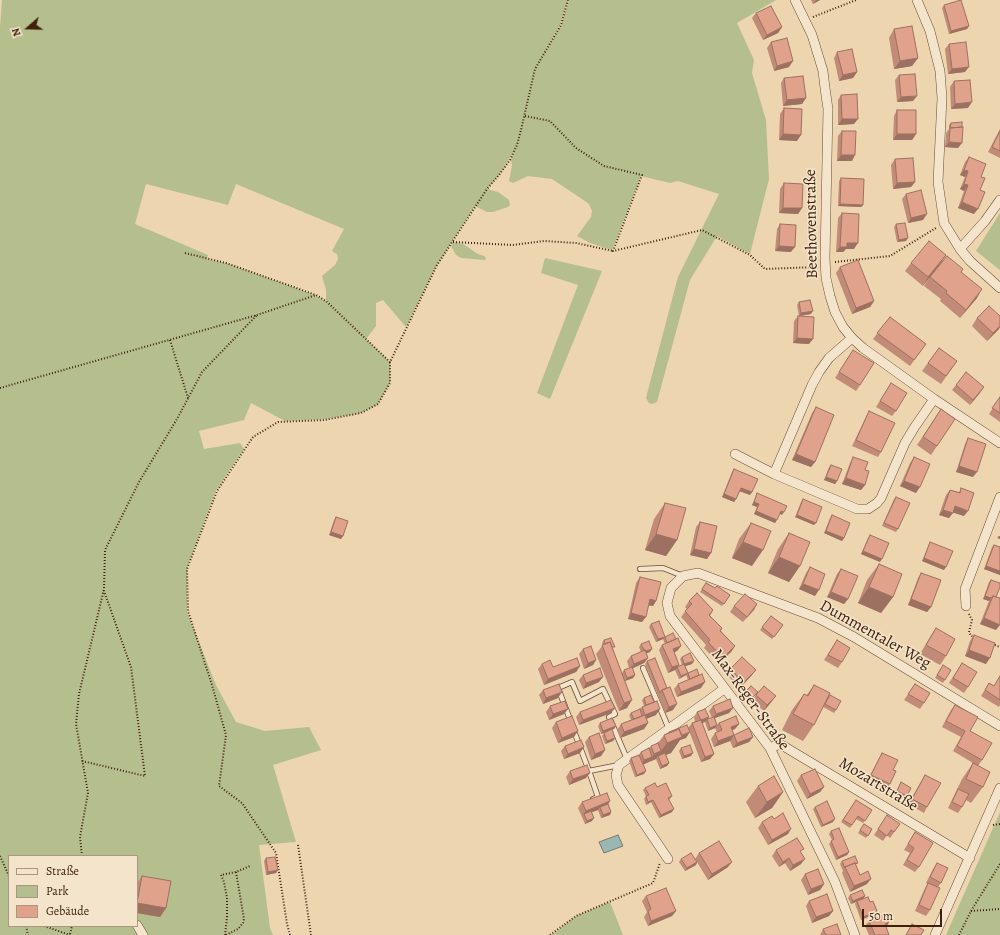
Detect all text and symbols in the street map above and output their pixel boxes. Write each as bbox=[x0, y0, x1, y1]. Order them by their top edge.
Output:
north arrow bbox=[8, 8, 48, 48]
text: N bbox=[8, 26, 25, 39]
street label: Beethovenstraße bbox=[801, 169, 823, 279]
street label: Dummentaler Weg bbox=[816, 596, 934, 674]
street label: Max-Reger-Straße bbox=[707, 646, 793, 754]
street label: Mozartstraße bbox=[835, 754, 921, 816]
legend bbox=[8, 855, 138, 927]
text: Straße bbox=[46, 863, 79, 879]
text: Park bbox=[46, 883, 69, 899]
scale bar bbox=[864, 901, 944, 927]
text: Gebäude bbox=[46, 903, 89, 919]
text: 50 m bbox=[869, 908, 893, 924]

